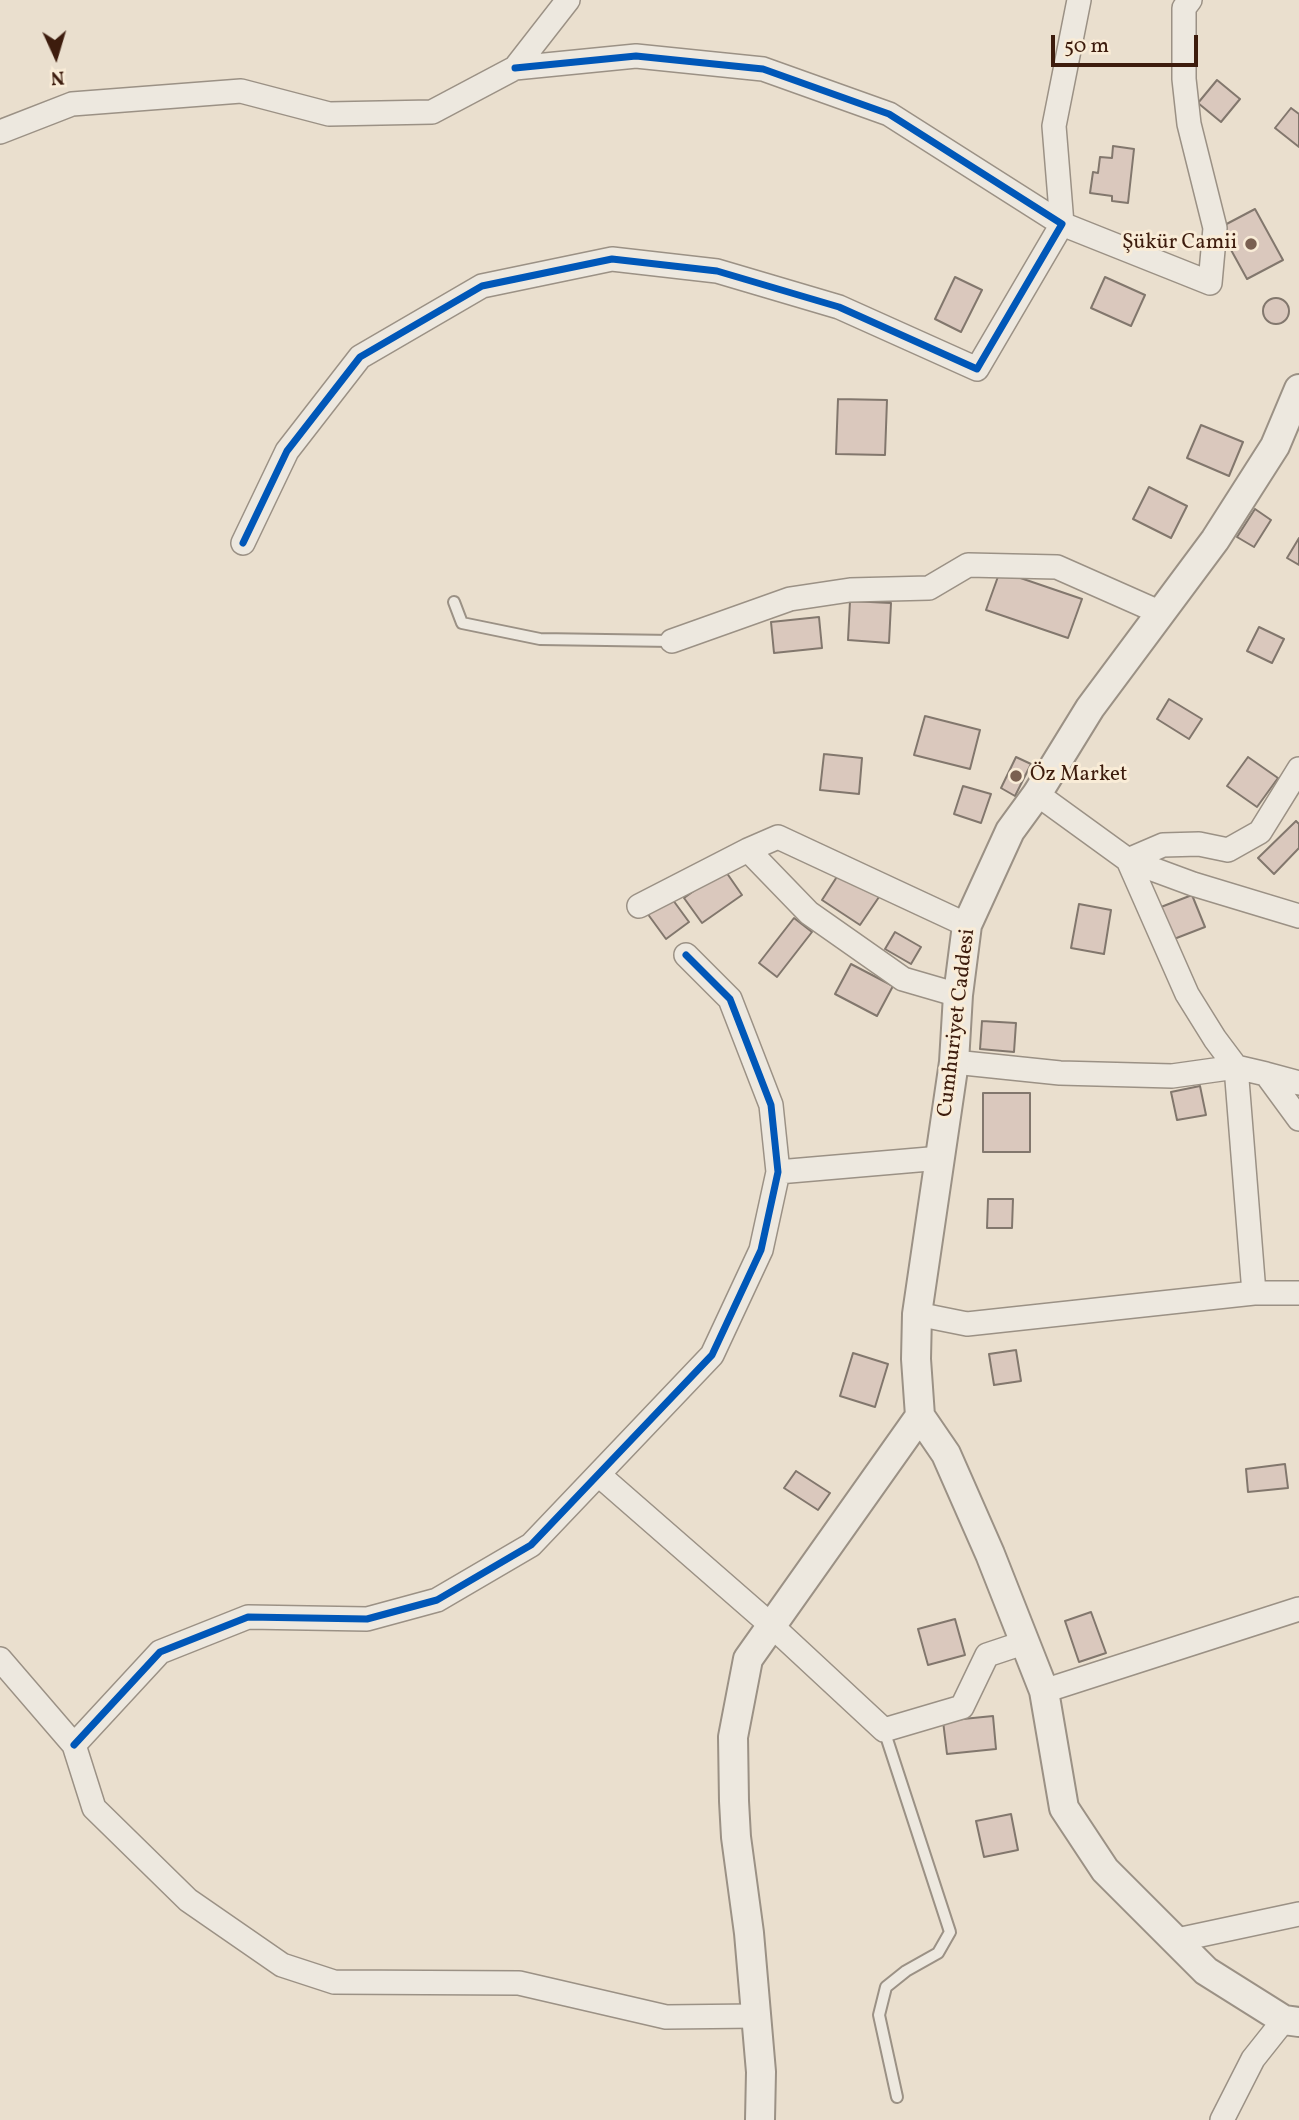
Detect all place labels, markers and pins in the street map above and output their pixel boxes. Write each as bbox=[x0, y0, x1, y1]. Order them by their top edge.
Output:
place label: Şükür Camii bbox=[1122, 231, 1237, 257]
marker: Şükür Camii bbox=[1243, 236, 1259, 252]
place label: Öz Market bbox=[1030, 763, 1127, 789]
marker: Öz Market bbox=[1008, 768, 1024, 784]

